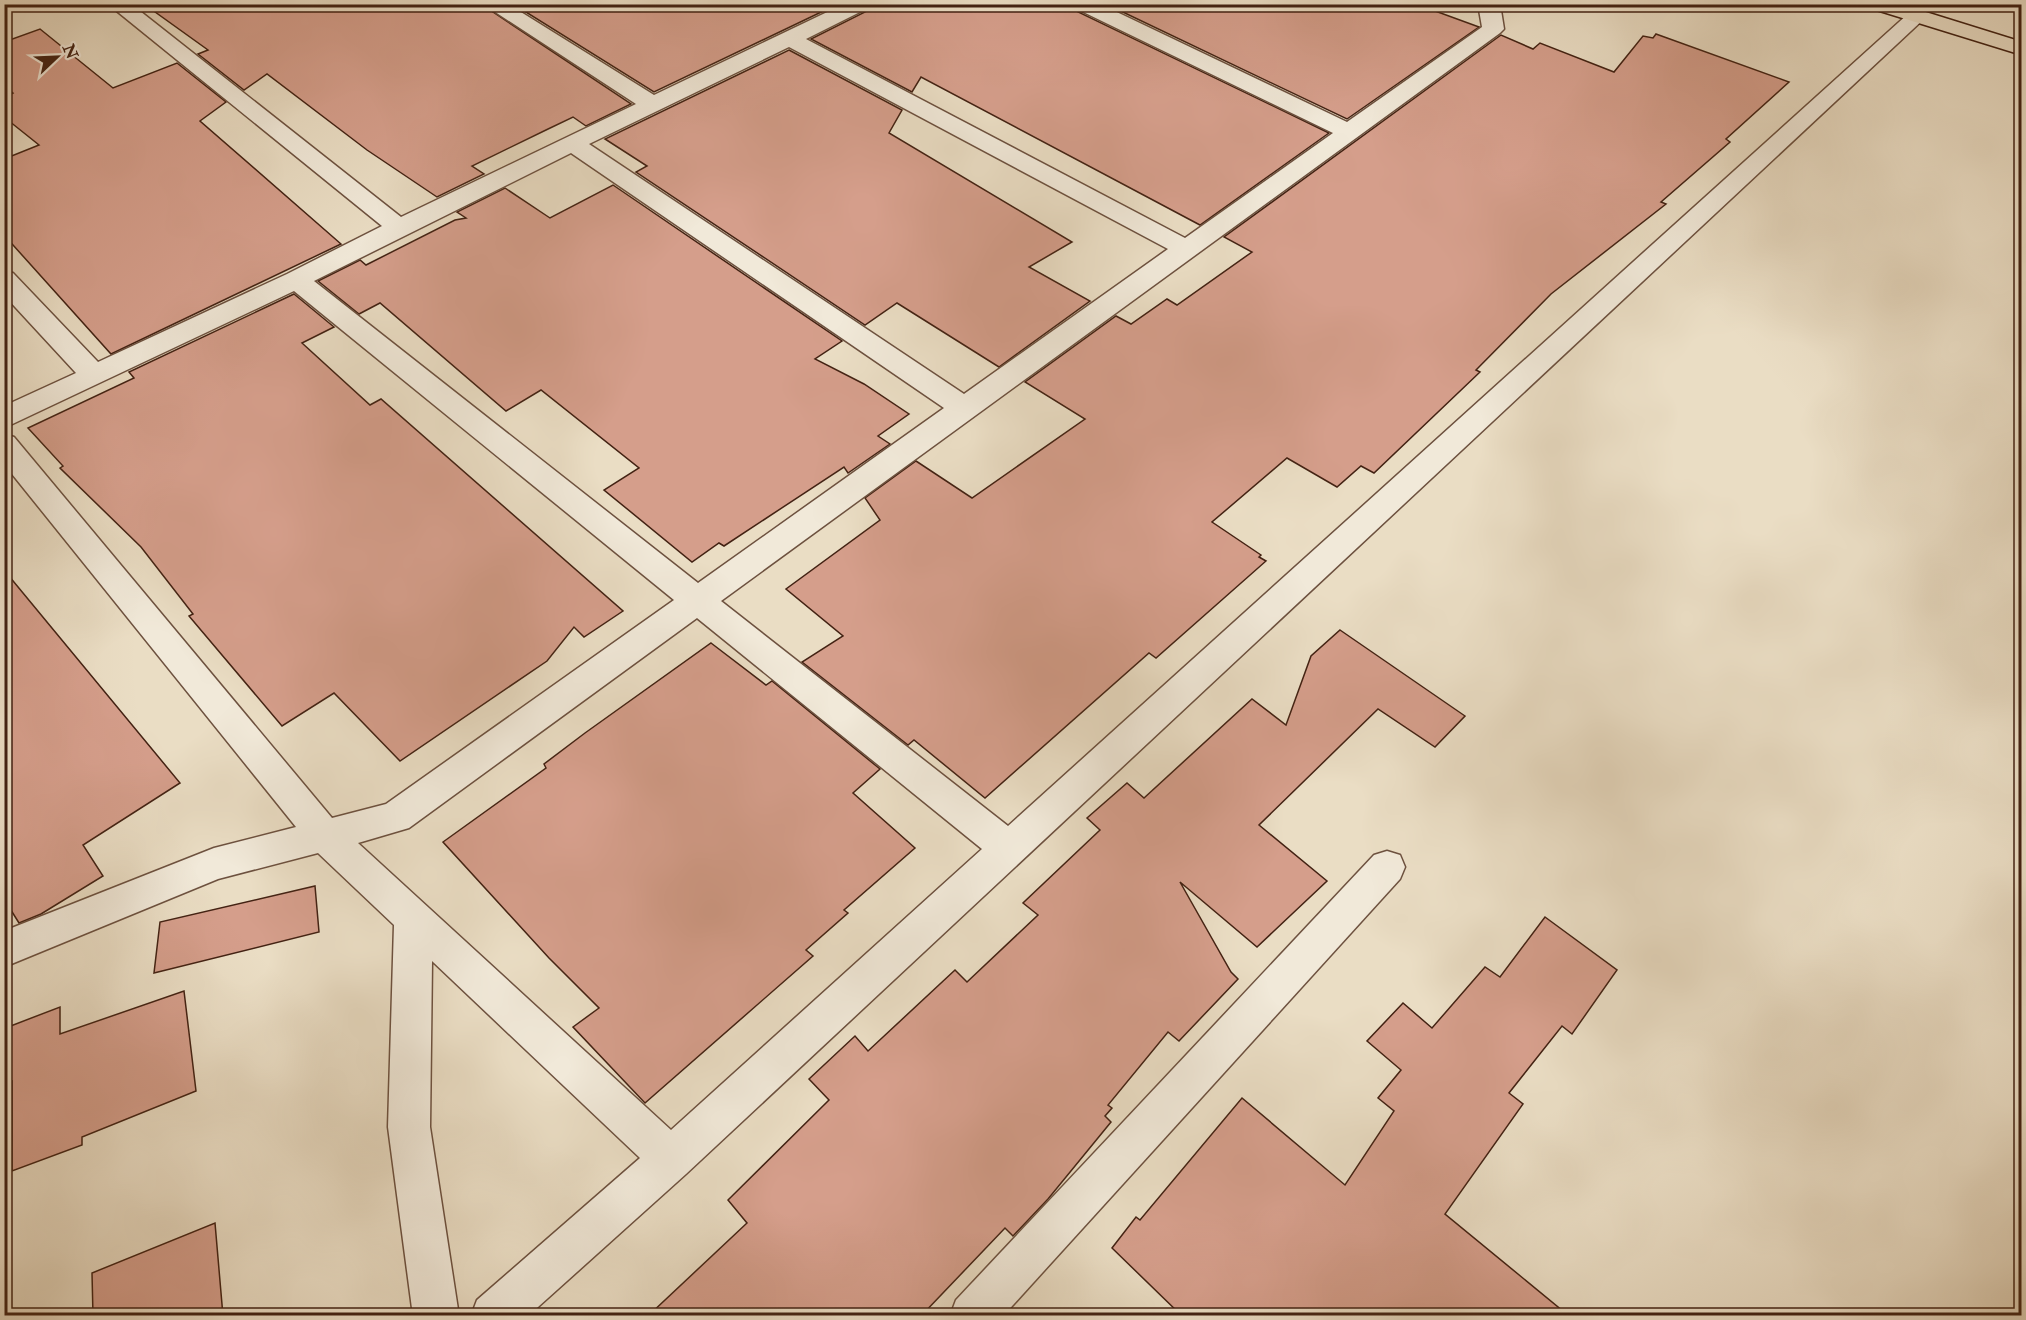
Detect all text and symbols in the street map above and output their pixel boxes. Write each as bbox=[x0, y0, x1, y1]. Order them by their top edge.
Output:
north arrow bbox=[27, 27, 87, 87]
text: N bbox=[57, 40, 82, 63]

